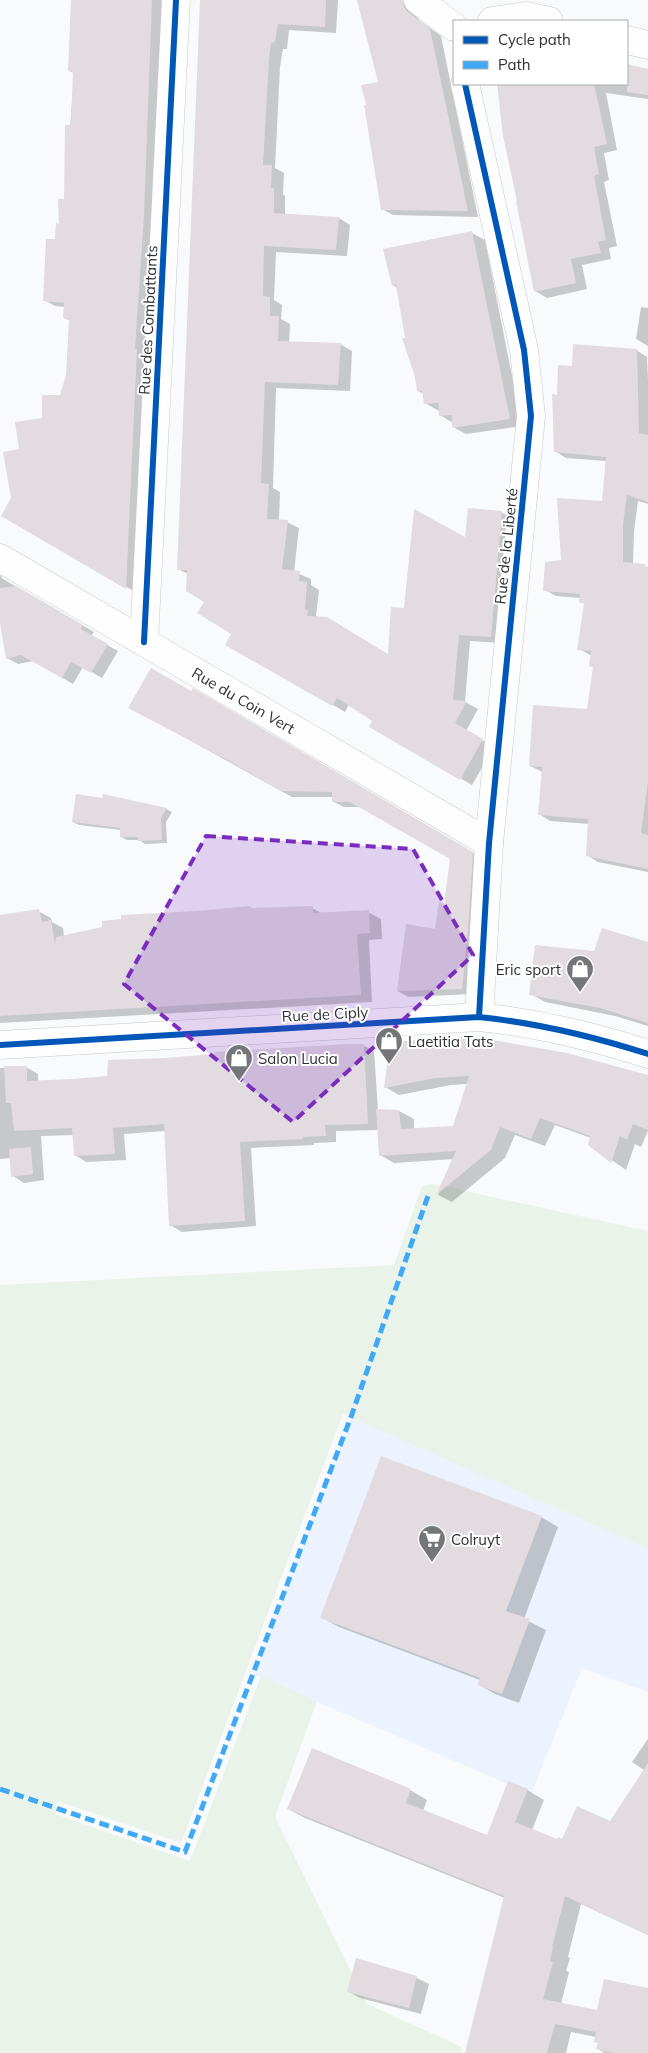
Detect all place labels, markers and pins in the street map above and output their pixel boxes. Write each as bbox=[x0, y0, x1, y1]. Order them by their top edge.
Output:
shop icon: Eric sport bbox=[565, 954, 595, 993]
place label: Eric sport bbox=[496, 960, 561, 979]
shop icon: Laetitia Tats bbox=[374, 1026, 404, 1065]
place label: Laetitia Tats bbox=[408, 1032, 494, 1051]
shop icon: Salon Lucia bbox=[224, 1043, 254, 1082]
place label: Salon Lucia bbox=[258, 1049, 338, 1068]
supermarket icon: Colruyt bbox=[417, 1524, 447, 1563]
place label: Colruyt bbox=[451, 1530, 500, 1549]

